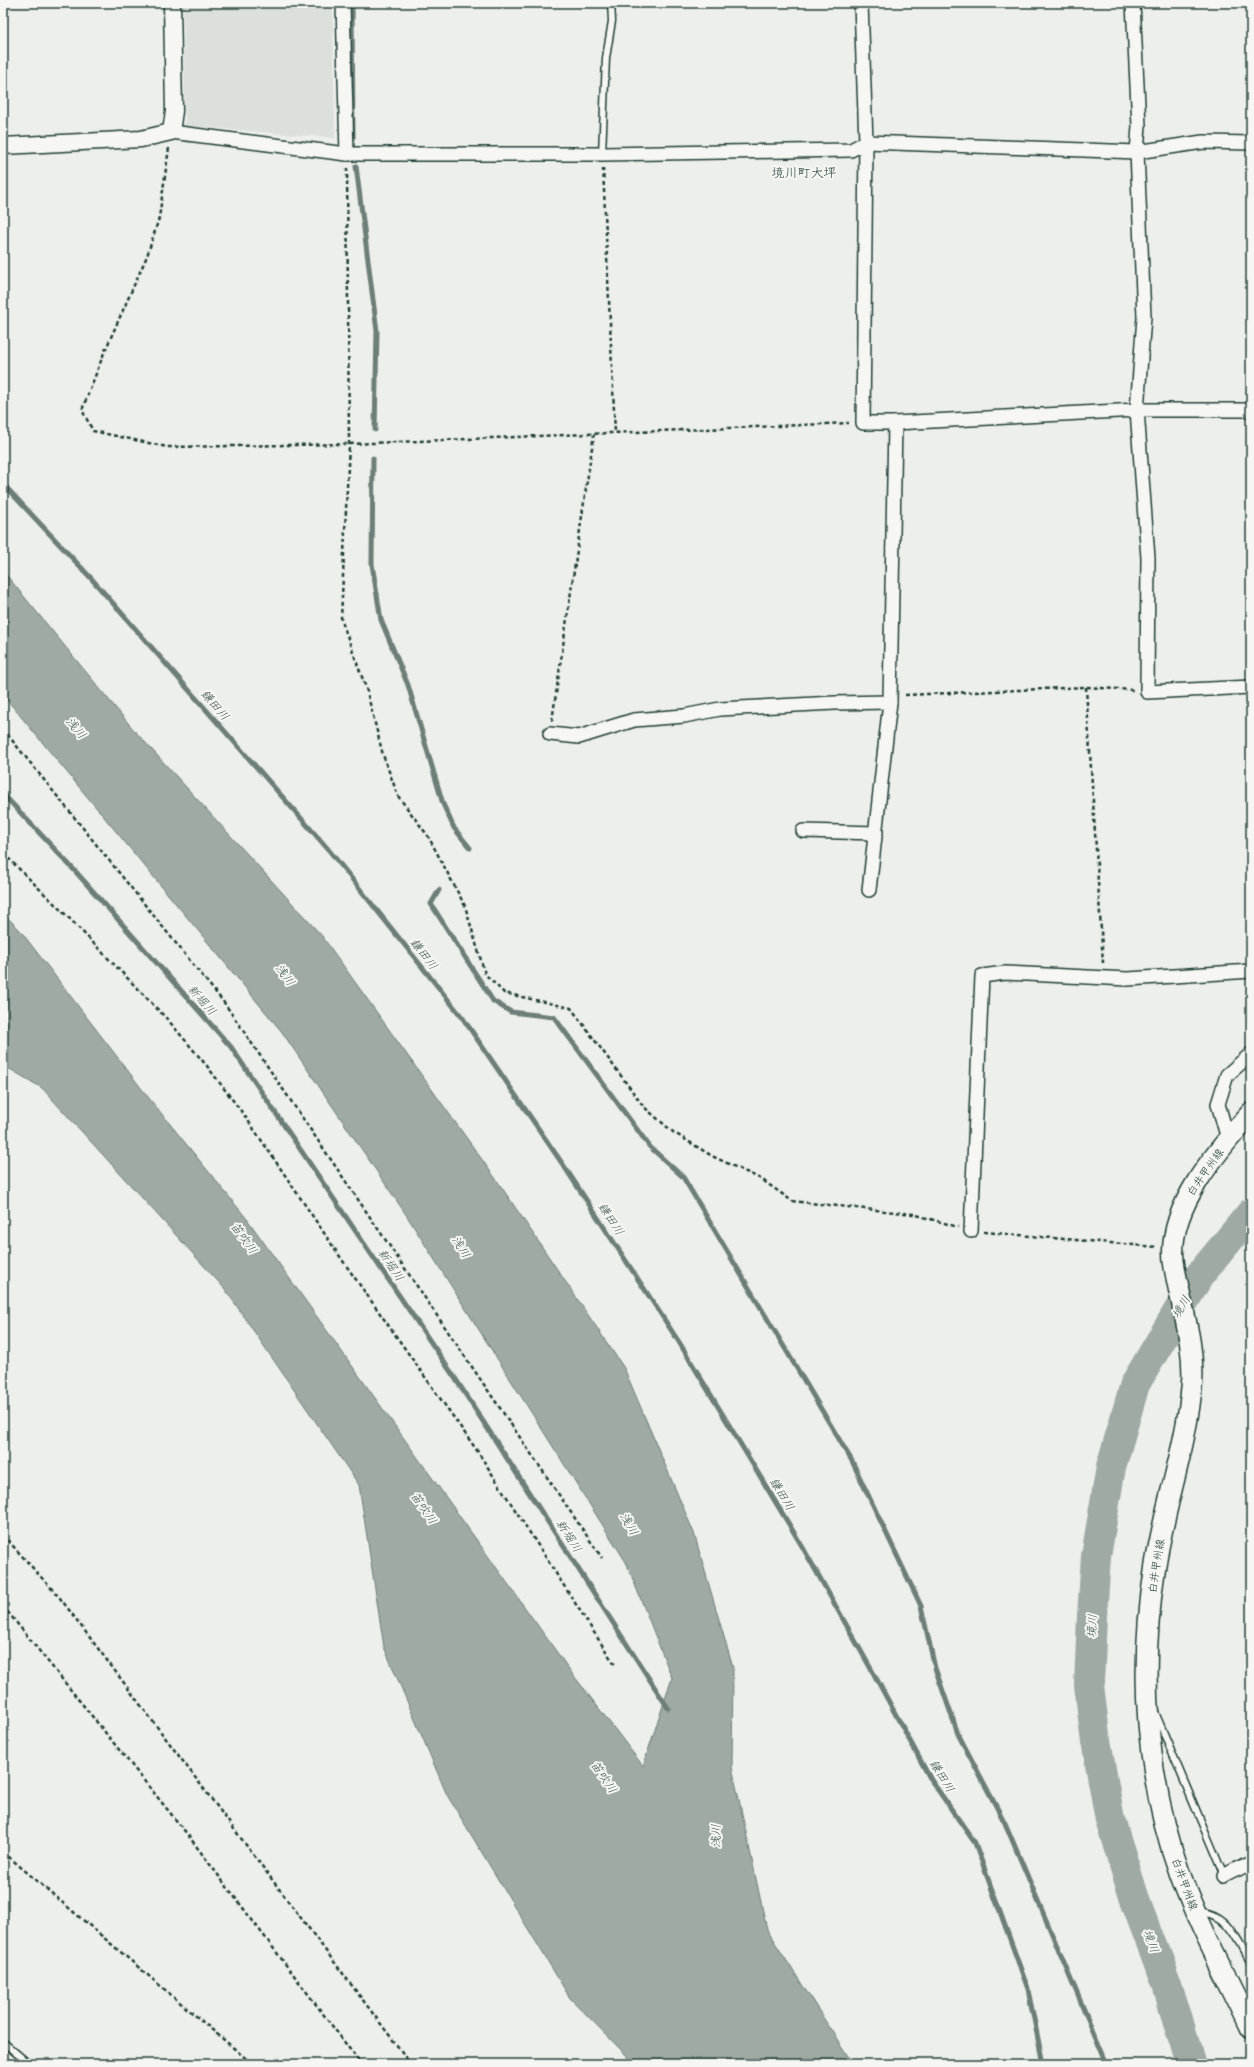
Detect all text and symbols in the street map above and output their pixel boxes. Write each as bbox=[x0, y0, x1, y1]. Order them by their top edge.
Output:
district label: 境川町大坪 bbox=[771, 164, 837, 181]
water label: 鎌田川 bbox=[198, 686, 233, 723]
water label: 浅川 bbox=[63, 714, 90, 742]
water label: 鎌田川 bbox=[407, 935, 441, 972]
water label: 浅川 bbox=[272, 961, 299, 989]
water label: 新堀川 bbox=[185, 981, 220, 1018]
street label: 白井甲州線 bbox=[1183, 1145, 1227, 1199]
water label: 鎌田川 bbox=[595, 1200, 628, 1238]
water label: 笛吹川 bbox=[228, 1219, 261, 1257]
water label: 浅川 bbox=[449, 1233, 474, 1261]
water label: 新堀川 bbox=[375, 1246, 408, 1284]
water label: 境川 bbox=[1168, 1293, 1193, 1321]
water label: 鎌田川 bbox=[767, 1474, 798, 1513]
water label: 笛吹川 bbox=[408, 1489, 441, 1527]
water label: 浅川 bbox=[617, 1510, 642, 1538]
water label: 新堀川 bbox=[553, 1517, 586, 1555]
street label: 白井甲州線 bbox=[1145, 1538, 1167, 1594]
water label: 境川 bbox=[1083, 1614, 1100, 1638]
water label: 鎌田川 bbox=[927, 1756, 958, 1795]
water label: 笛吹川 bbox=[588, 1758, 621, 1796]
water label: 浅川 bbox=[708, 1824, 723, 1848]
street label: 白井甲州線 bbox=[1169, 1856, 1201, 1912]
water label: 境川 bbox=[1140, 1927, 1163, 1955]

